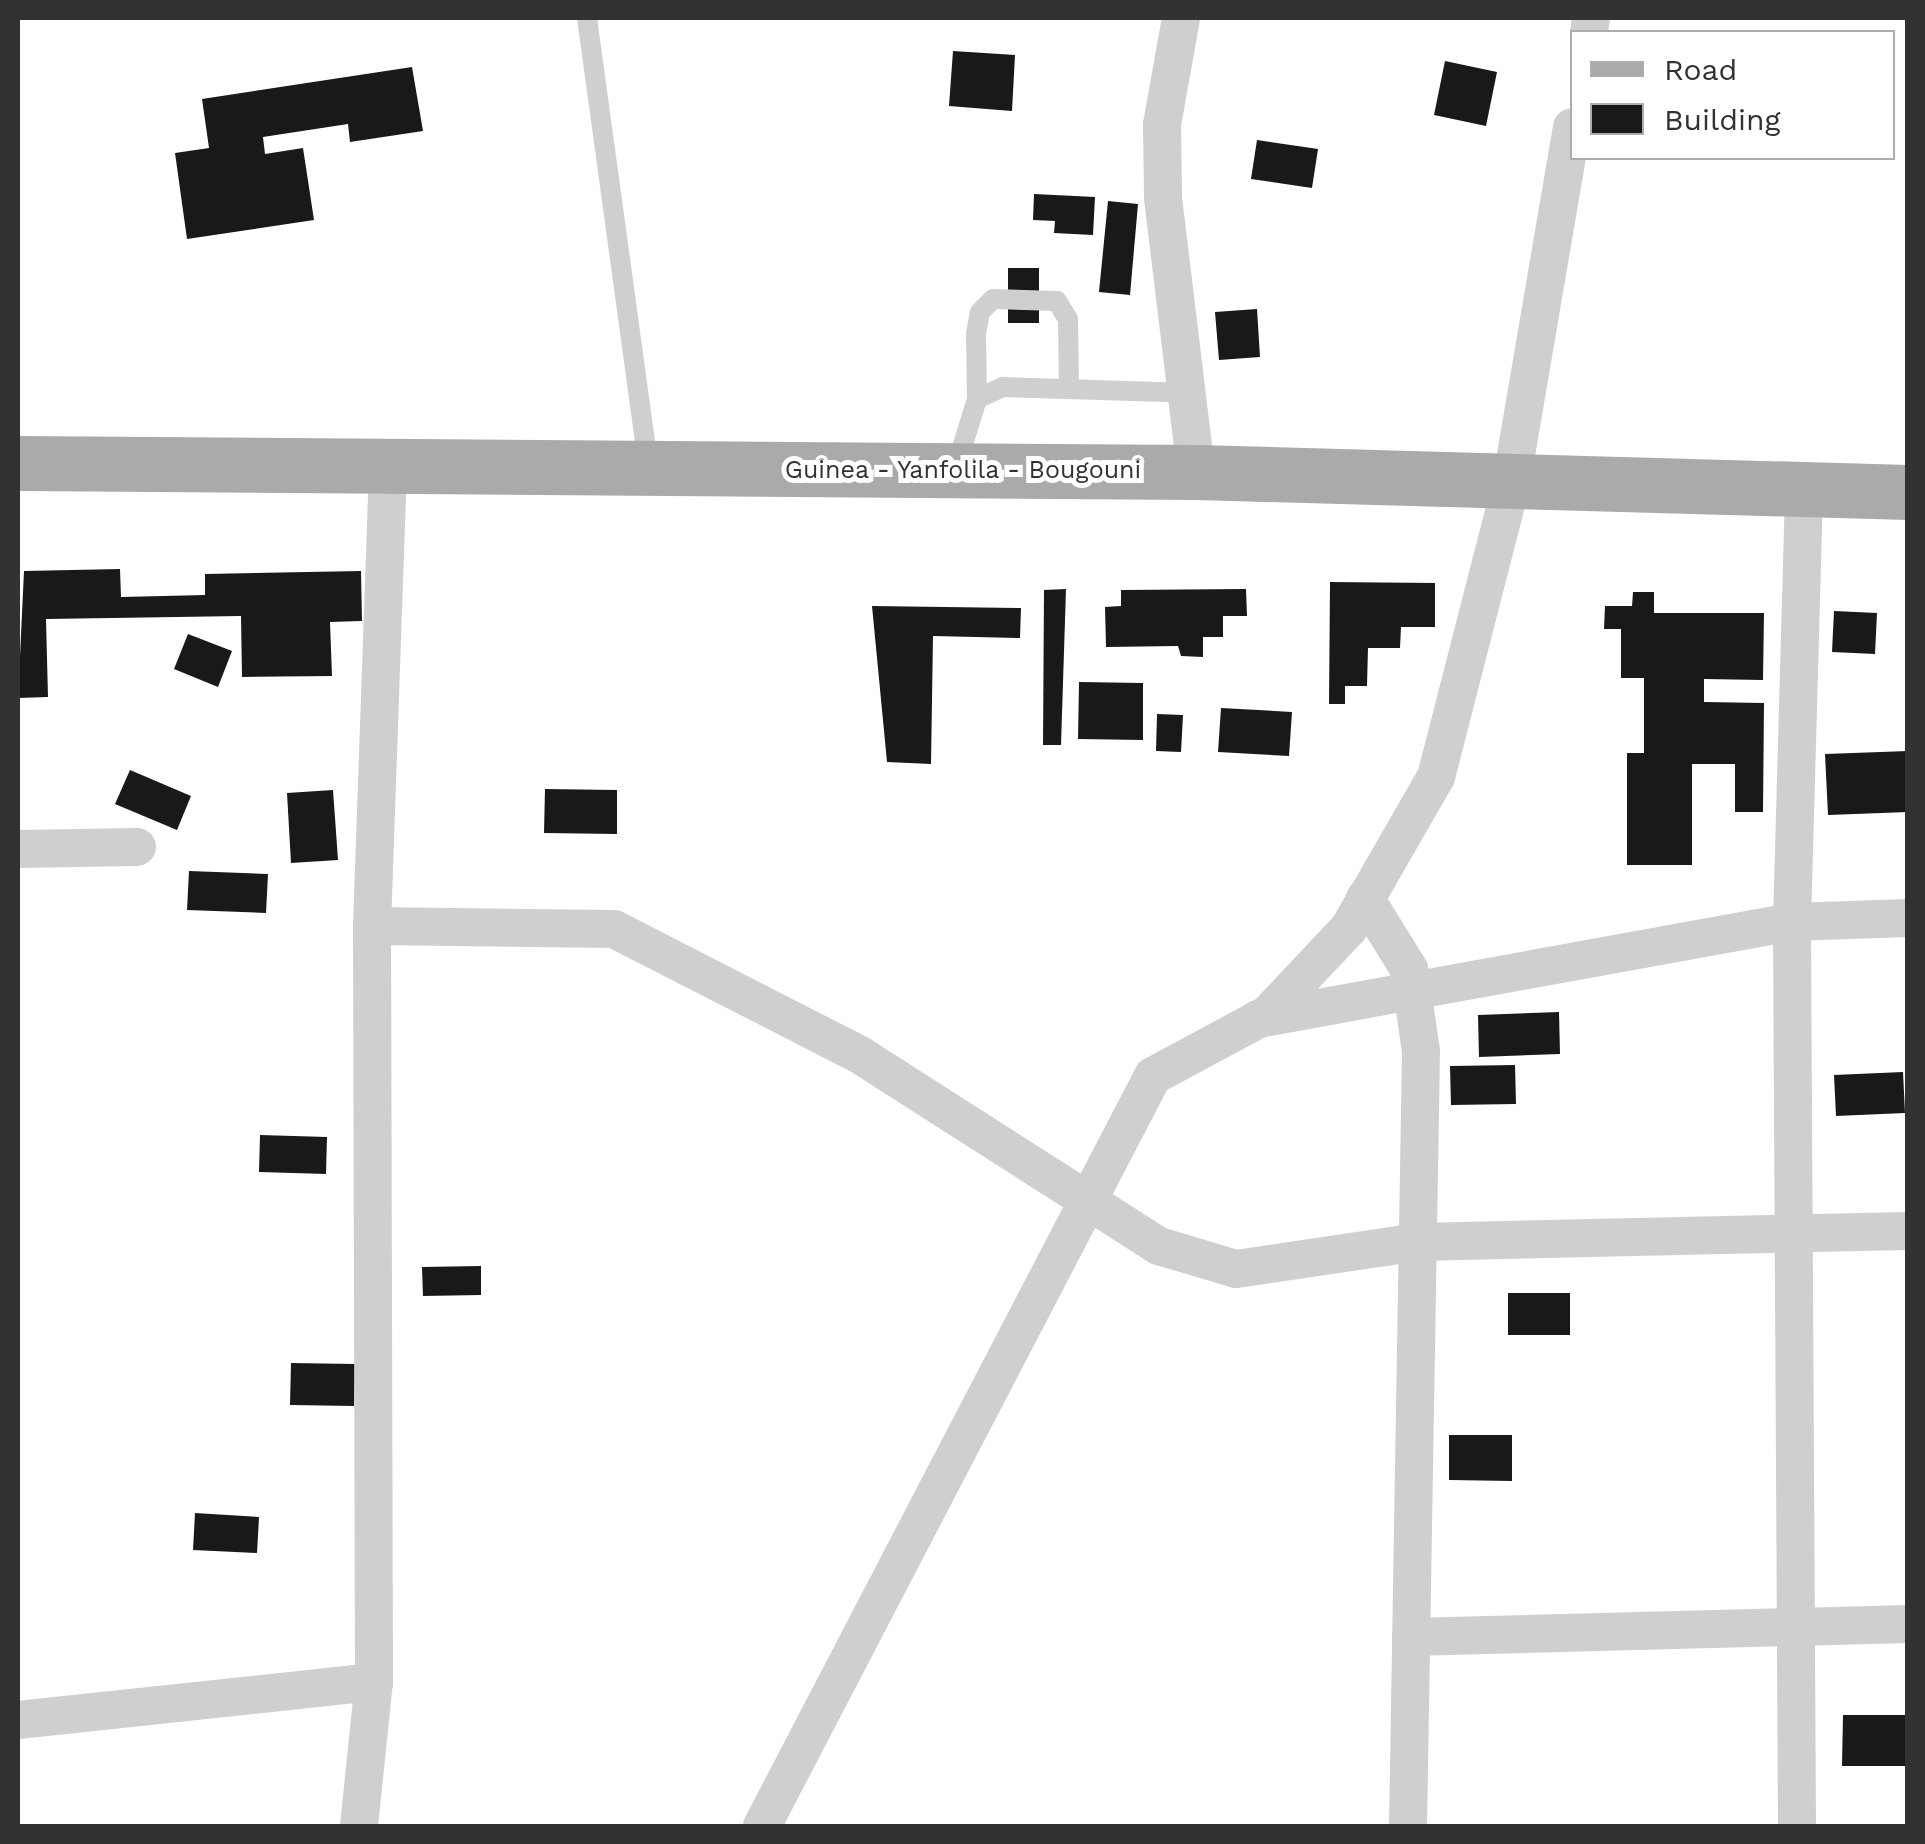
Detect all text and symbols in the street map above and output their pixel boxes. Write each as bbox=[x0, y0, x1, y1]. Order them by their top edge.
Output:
legend bbox=[1570, 30, 1895, 160]
text: Road bbox=[1664, 52, 1737, 87]
text: Building bbox=[1664, 102, 1781, 137]
street label: Guinea - Yanfolila - Bougouni bbox=[784, 455, 1142, 485]

